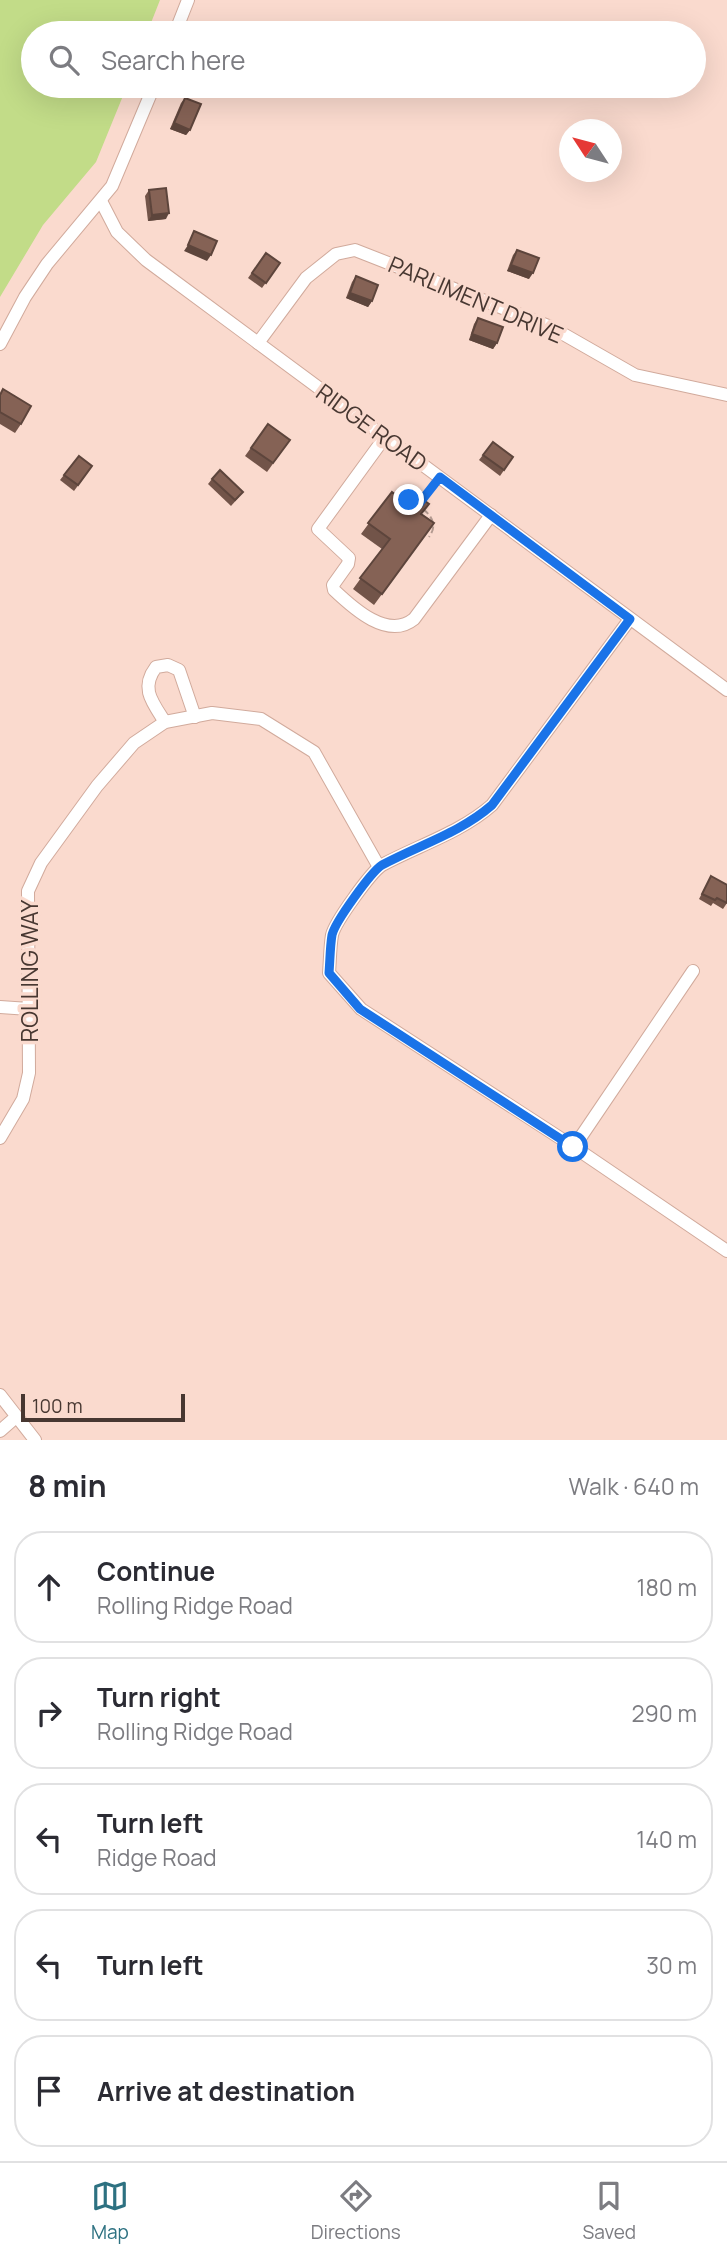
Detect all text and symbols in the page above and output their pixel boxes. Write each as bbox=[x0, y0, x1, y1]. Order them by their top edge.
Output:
search box bbox=[21, 21, 706, 98]
icon: search bbox=[45, 41, 83, 79]
text: Search here bbox=[101, 42, 246, 78]
north arrow bbox=[559, 119, 622, 182]
street label: PARLIMENT DRIVE bbox=[384, 248, 568, 350]
street label: RIDGE ROAD bbox=[310, 376, 434, 478]
route end bbox=[393, 484, 424, 515]
street label: ROLLING WAY bbox=[13, 900, 45, 1042]
route start bbox=[557, 1131, 588, 1162]
scale bar bbox=[21, 1391, 186, 1423]
text: 100 m bbox=[32, 1393, 83, 1419]
text: 8 min bbox=[28, 1465, 107, 1506]
text: Walk · 640 m bbox=[569, 1470, 699, 1502]
text: Continue bbox=[97, 1553, 215, 1589]
icon: ahead bbox=[30, 1568, 68, 1606]
text: 180 m bbox=[637, 1571, 697, 1603]
text: Rolling Ridge Road bbox=[97, 1589, 293, 1621]
text: Turn right bbox=[97, 1679, 221, 1715]
icon: right bbox=[30, 1694, 68, 1732]
text: 290 m bbox=[631, 1697, 697, 1729]
text: Rolling Ridge Road bbox=[97, 1715, 293, 1747]
text: Turn left bbox=[97, 1805, 204, 1841]
icon: left bbox=[30, 1820, 68, 1858]
text: 140 m bbox=[636, 1823, 697, 1855]
text: Ridge Road bbox=[97, 1841, 217, 1873]
icon: left bbox=[30, 1946, 68, 1984]
text: Turn left bbox=[97, 1947, 204, 1983]
text: 30 m bbox=[646, 1949, 697, 1981]
icon: arrive bbox=[30, 2072, 68, 2110]
text: Arrive at destination bbox=[97, 2073, 355, 2109]
tab: Map bbox=[91, 2177, 129, 2245]
tab: Directions bbox=[311, 2177, 401, 2245]
tab: Saved bbox=[583, 2177, 636, 2245]

